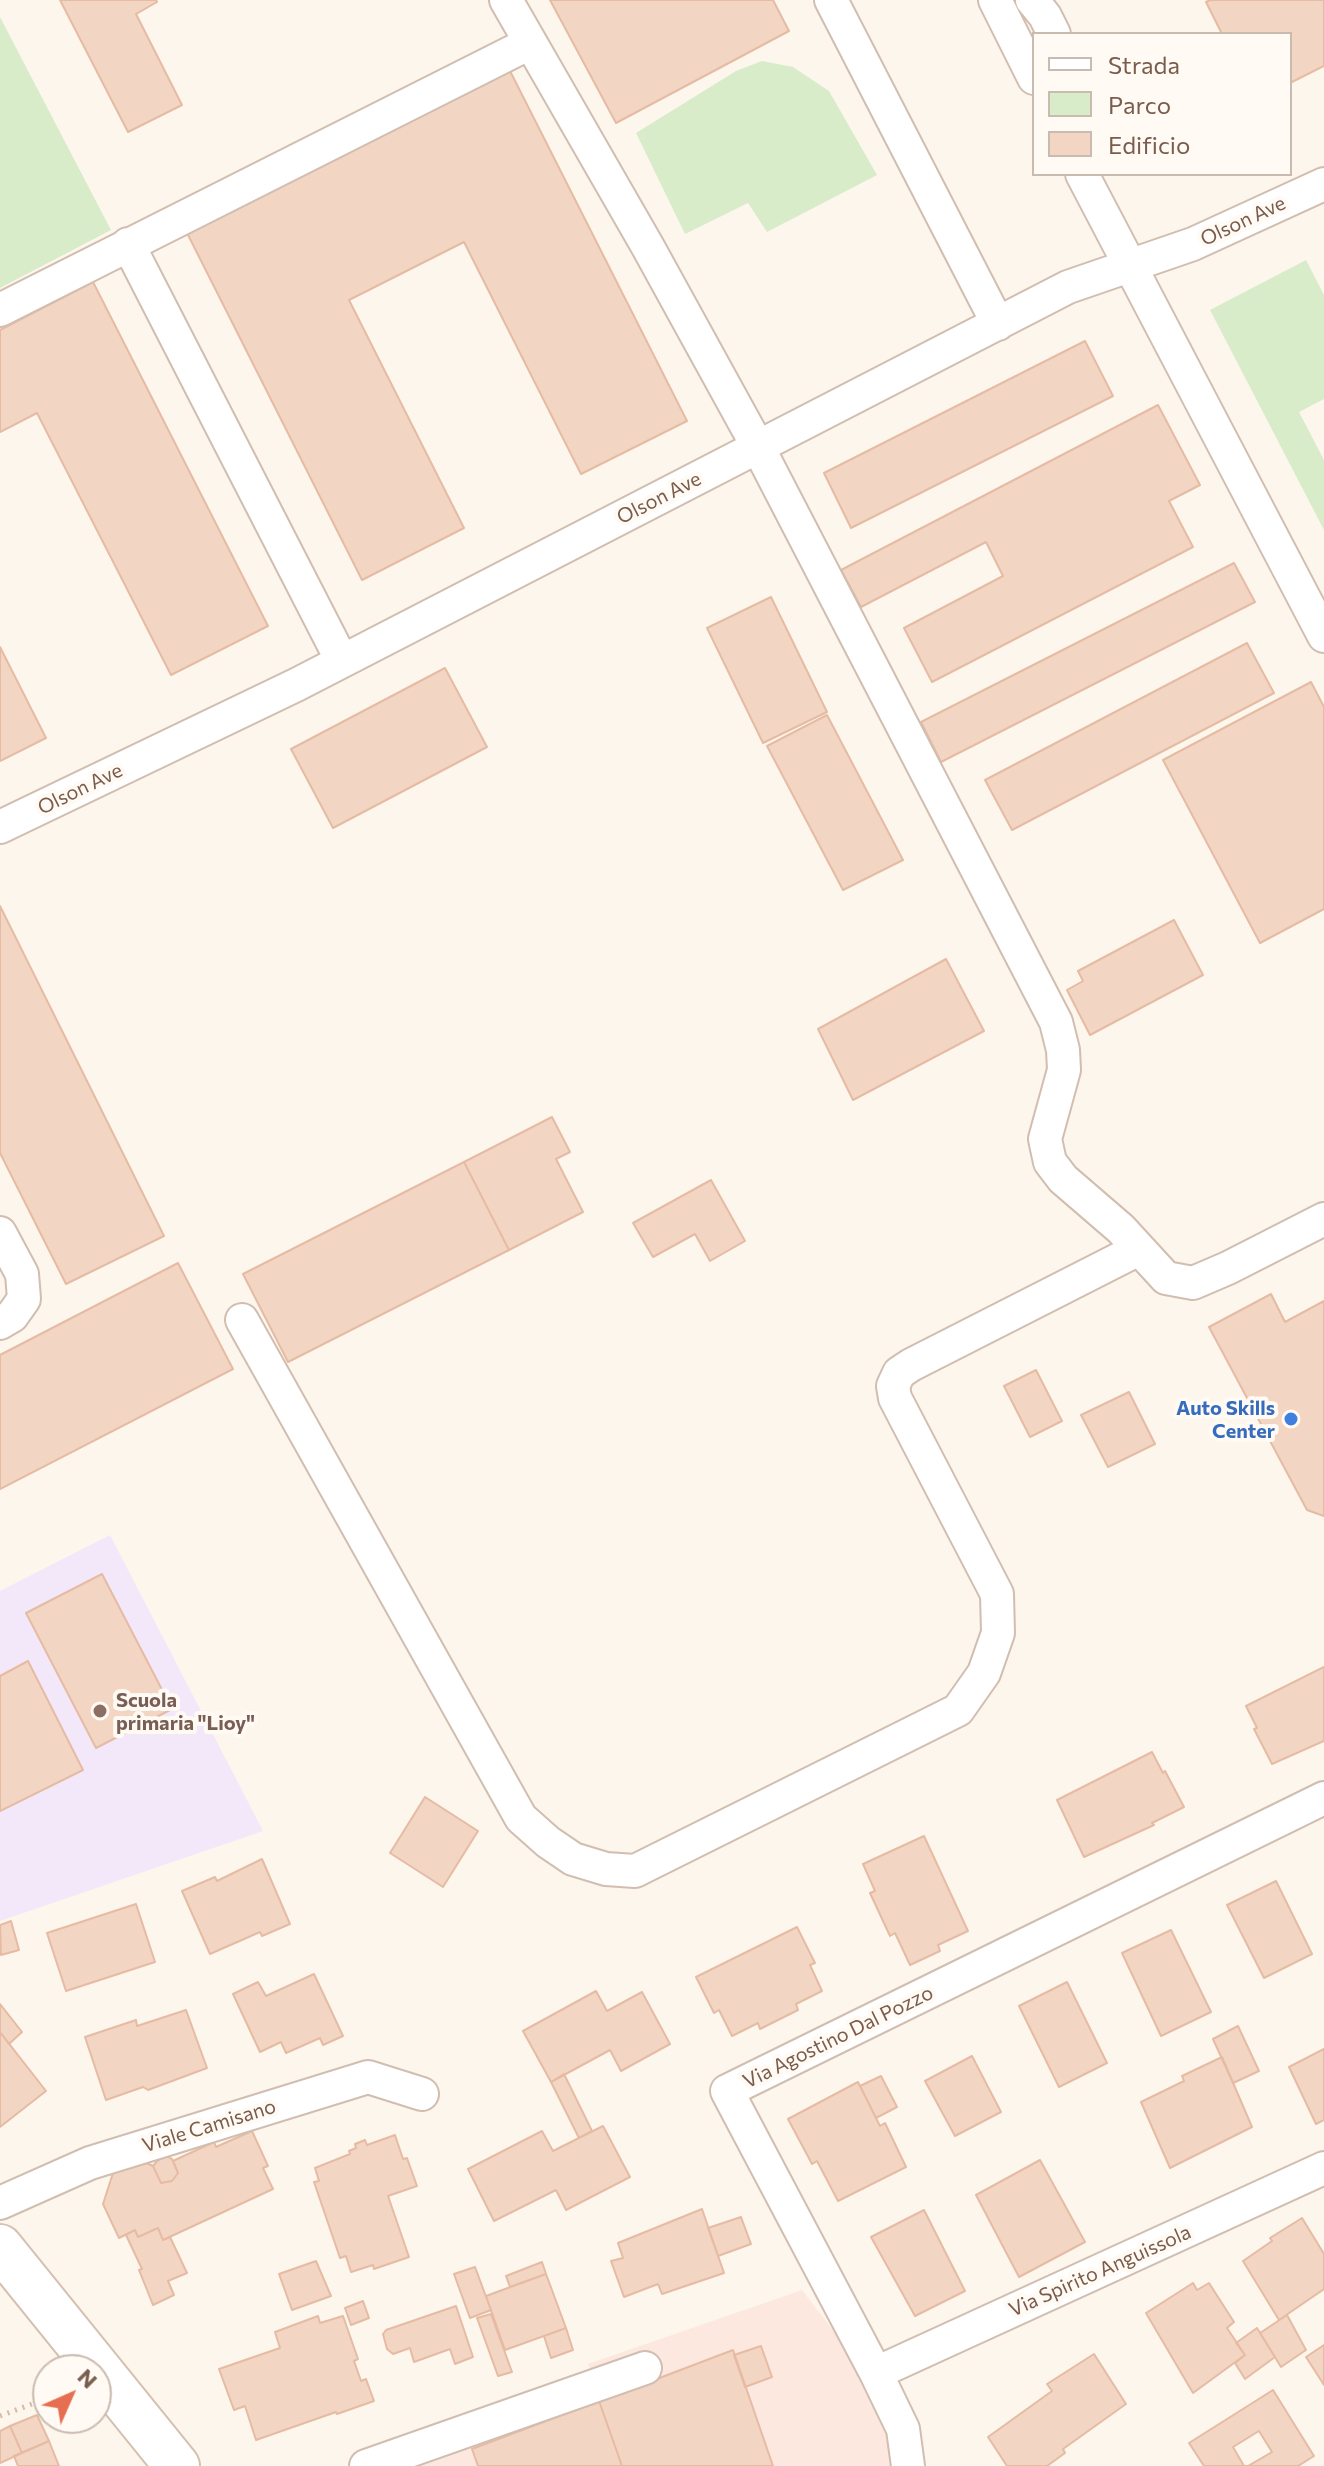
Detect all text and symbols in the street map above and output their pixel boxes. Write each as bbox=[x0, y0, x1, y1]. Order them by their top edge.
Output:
legend bbox=[1032, 32, 1292, 176]
text: Strada bbox=[1108, 50, 1180, 79]
text: Parco bbox=[1108, 90, 1171, 119]
text: Edificio bbox=[1108, 130, 1190, 159]
street label: Olson Ave bbox=[1197, 191, 1289, 251]
street label: Olson Ave bbox=[613, 467, 705, 529]
street label: Olson Ave bbox=[34, 758, 126, 820]
place label: Auto Skills Center bbox=[1176, 1396, 1275, 1443]
marker: Auto Skills Center bbox=[1282, 1410, 1300, 1428]
place label: Scuola primaria "Lioy" bbox=[116, 1688, 255, 1735]
marker: Scuola primaria "Lioy" bbox=[91, 1702, 109, 1720]
street label: Via Agostino Dal Pozzo bbox=[739, 1981, 937, 2093]
street label: Viale Camisano bbox=[139, 2094, 279, 2158]
street label: Via Spirito Anguissola bbox=[1005, 2220, 1195, 2322]
north arrow bbox=[32, 2354, 112, 2434]
text: N bbox=[73, 2363, 103, 2393]

